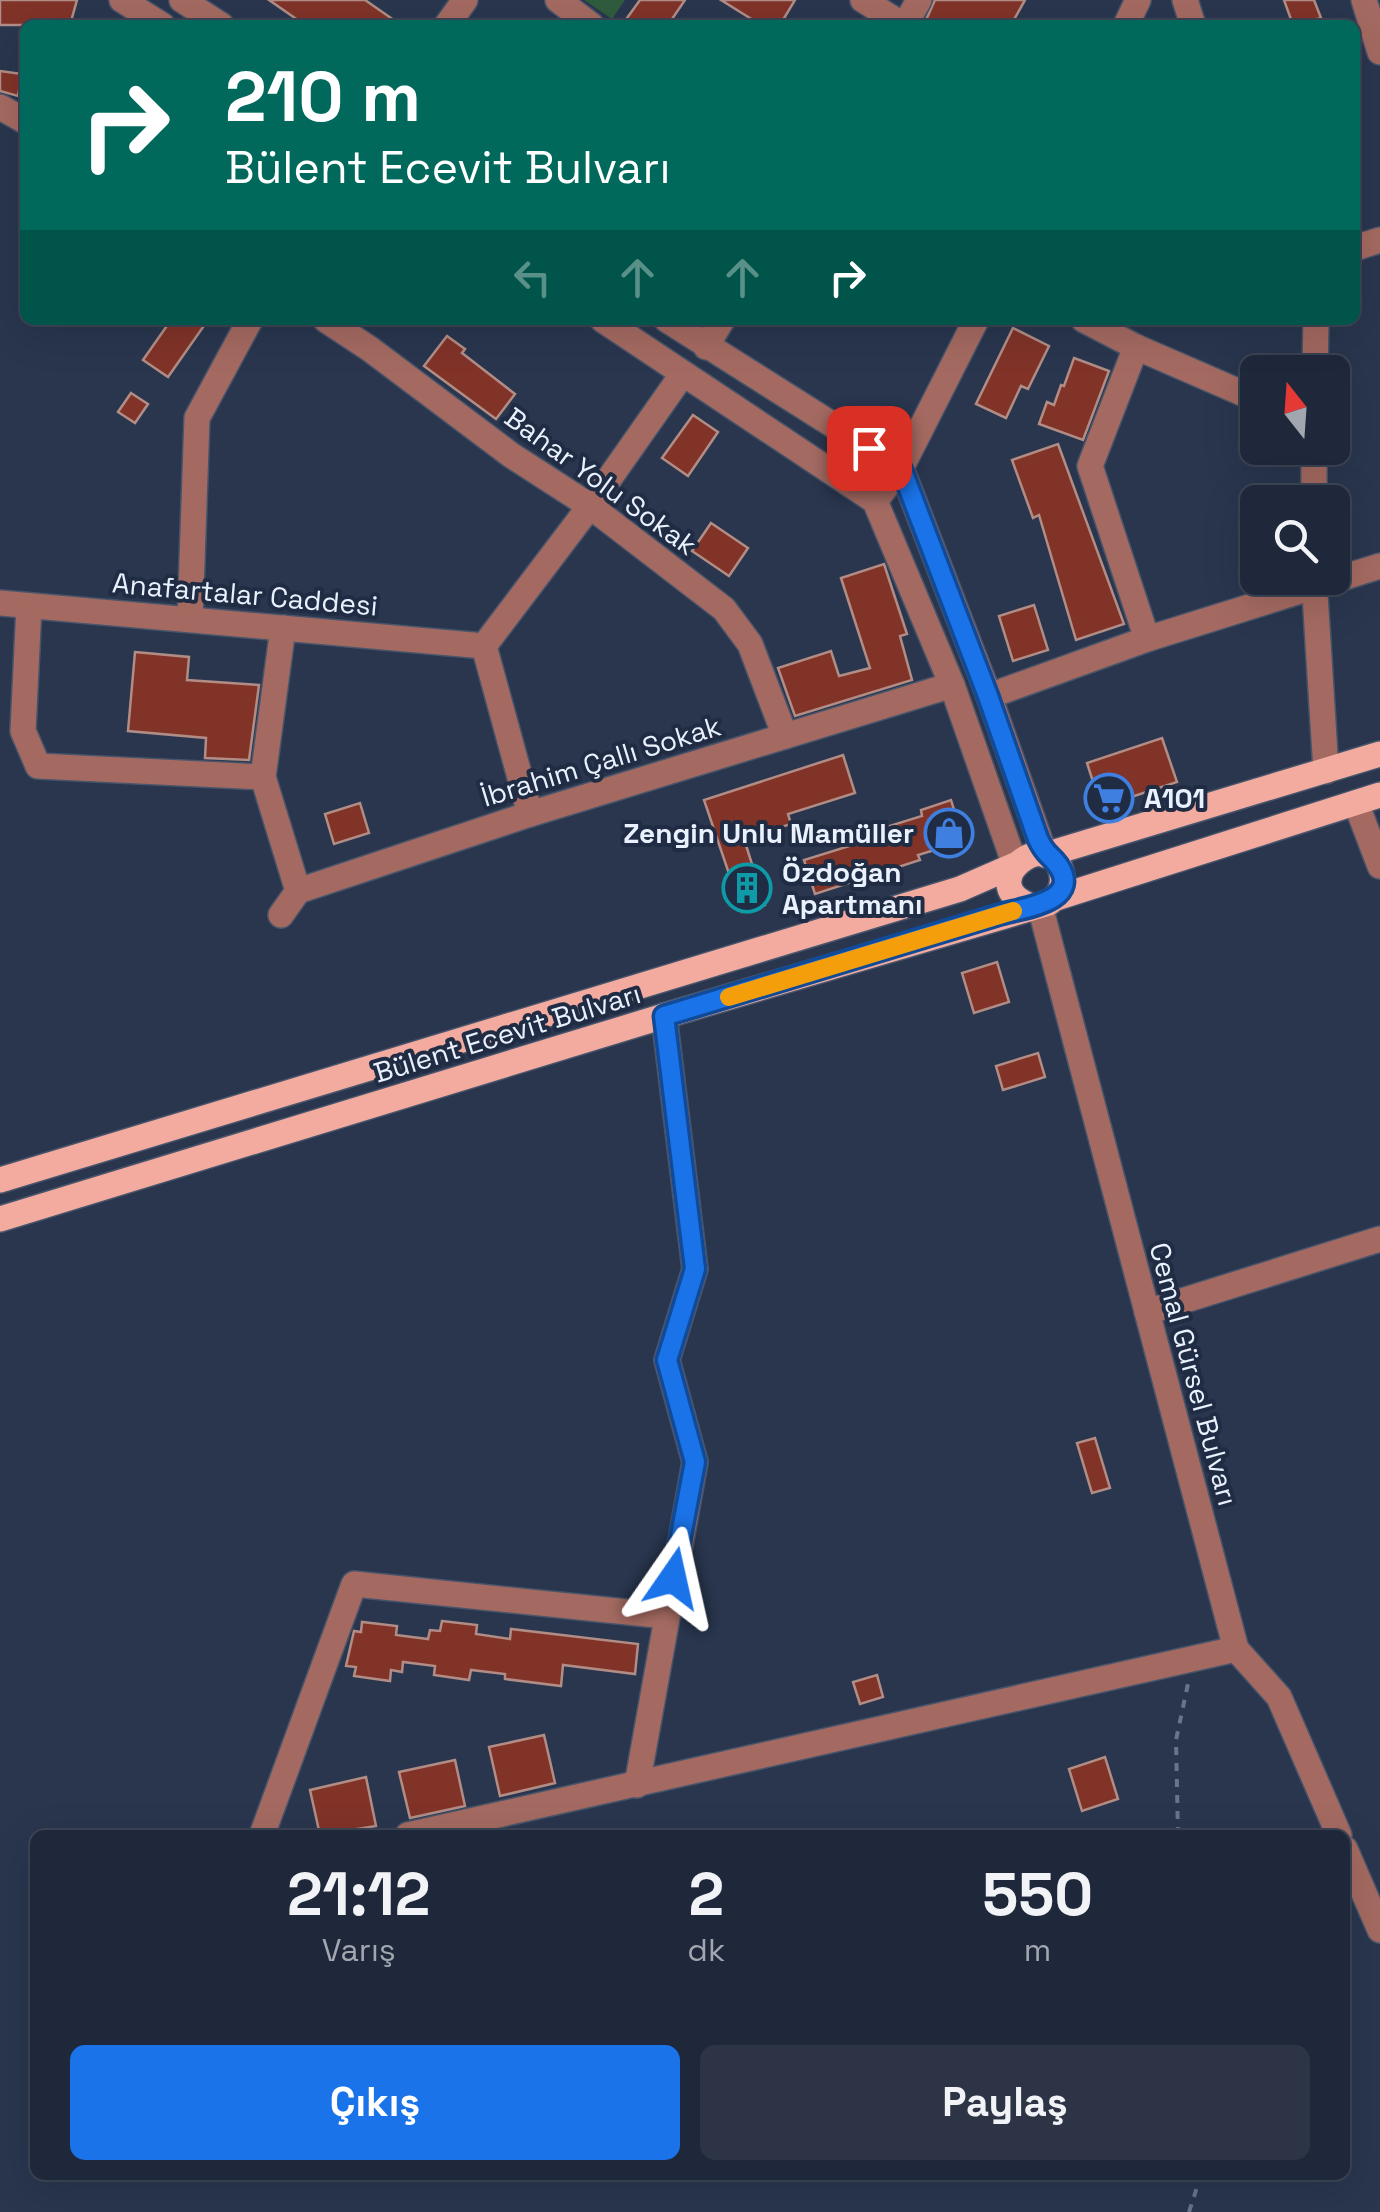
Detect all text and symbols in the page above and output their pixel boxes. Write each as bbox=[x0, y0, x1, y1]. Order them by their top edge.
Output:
text: 210 m bbox=[225, 52, 421, 141]
icon: right bbox=[60, 60, 190, 190]
text: Bülent Ecevit Bulvarı bbox=[225, 139, 670, 196]
icon: left bbox=[505, 250, 560, 305]
icon: ahead bbox=[610, 250, 665, 305]
icon: ahead bbox=[715, 250, 770, 305]
icon: right bbox=[820, 250, 875, 305]
north arrow bbox=[1240, 355, 1350, 465]
map controls bbox=[1240, 355, 1350, 595]
street label: Bahar Yolu Sokak bbox=[498, 399, 704, 563]
pin bbox=[827, 406, 912, 491]
icon: arrive bbox=[842, 421, 897, 476]
button: search bbox=[1240, 485, 1350, 595]
street label: Anafartalar Caddesi bbox=[111, 564, 379, 624]
street label: İbrahim Çallı Sokak bbox=[477, 707, 725, 815]
supermarket icon: A101 bbox=[1083, 772, 1135, 824]
place label: A101 bbox=[1144, 780, 1205, 816]
shop icon: Zengin Unlu Mamüller bbox=[923, 807, 975, 859]
place label: Zengin Unlu Mamüller bbox=[623, 815, 914, 851]
place label: Özdoğan Apartmanı bbox=[782, 854, 922, 922]
building icon: Özdoğan Apartmanı bbox=[721, 862, 773, 914]
street label: Bülent Ecevit Bulvarı bbox=[369, 975, 645, 1091]
street label: Cemal Gürsel Bulvarı bbox=[1142, 1239, 1246, 1509]
position arrow bbox=[621, 1526, 725, 1630]
text: 21:12 bbox=[287, 1856, 430, 1933]
text: 2 bbox=[688, 1856, 724, 1933]
text: 550 bbox=[982, 1856, 1093, 1933]
text: Varış bbox=[322, 1930, 396, 1970]
text: dk bbox=[687, 1930, 725, 1970]
text: m bbox=[1024, 1930, 1051, 1970]
button: Çıkış bbox=[70, 2045, 680, 2160]
button: Paylaş bbox=[700, 2045, 1310, 2160]

